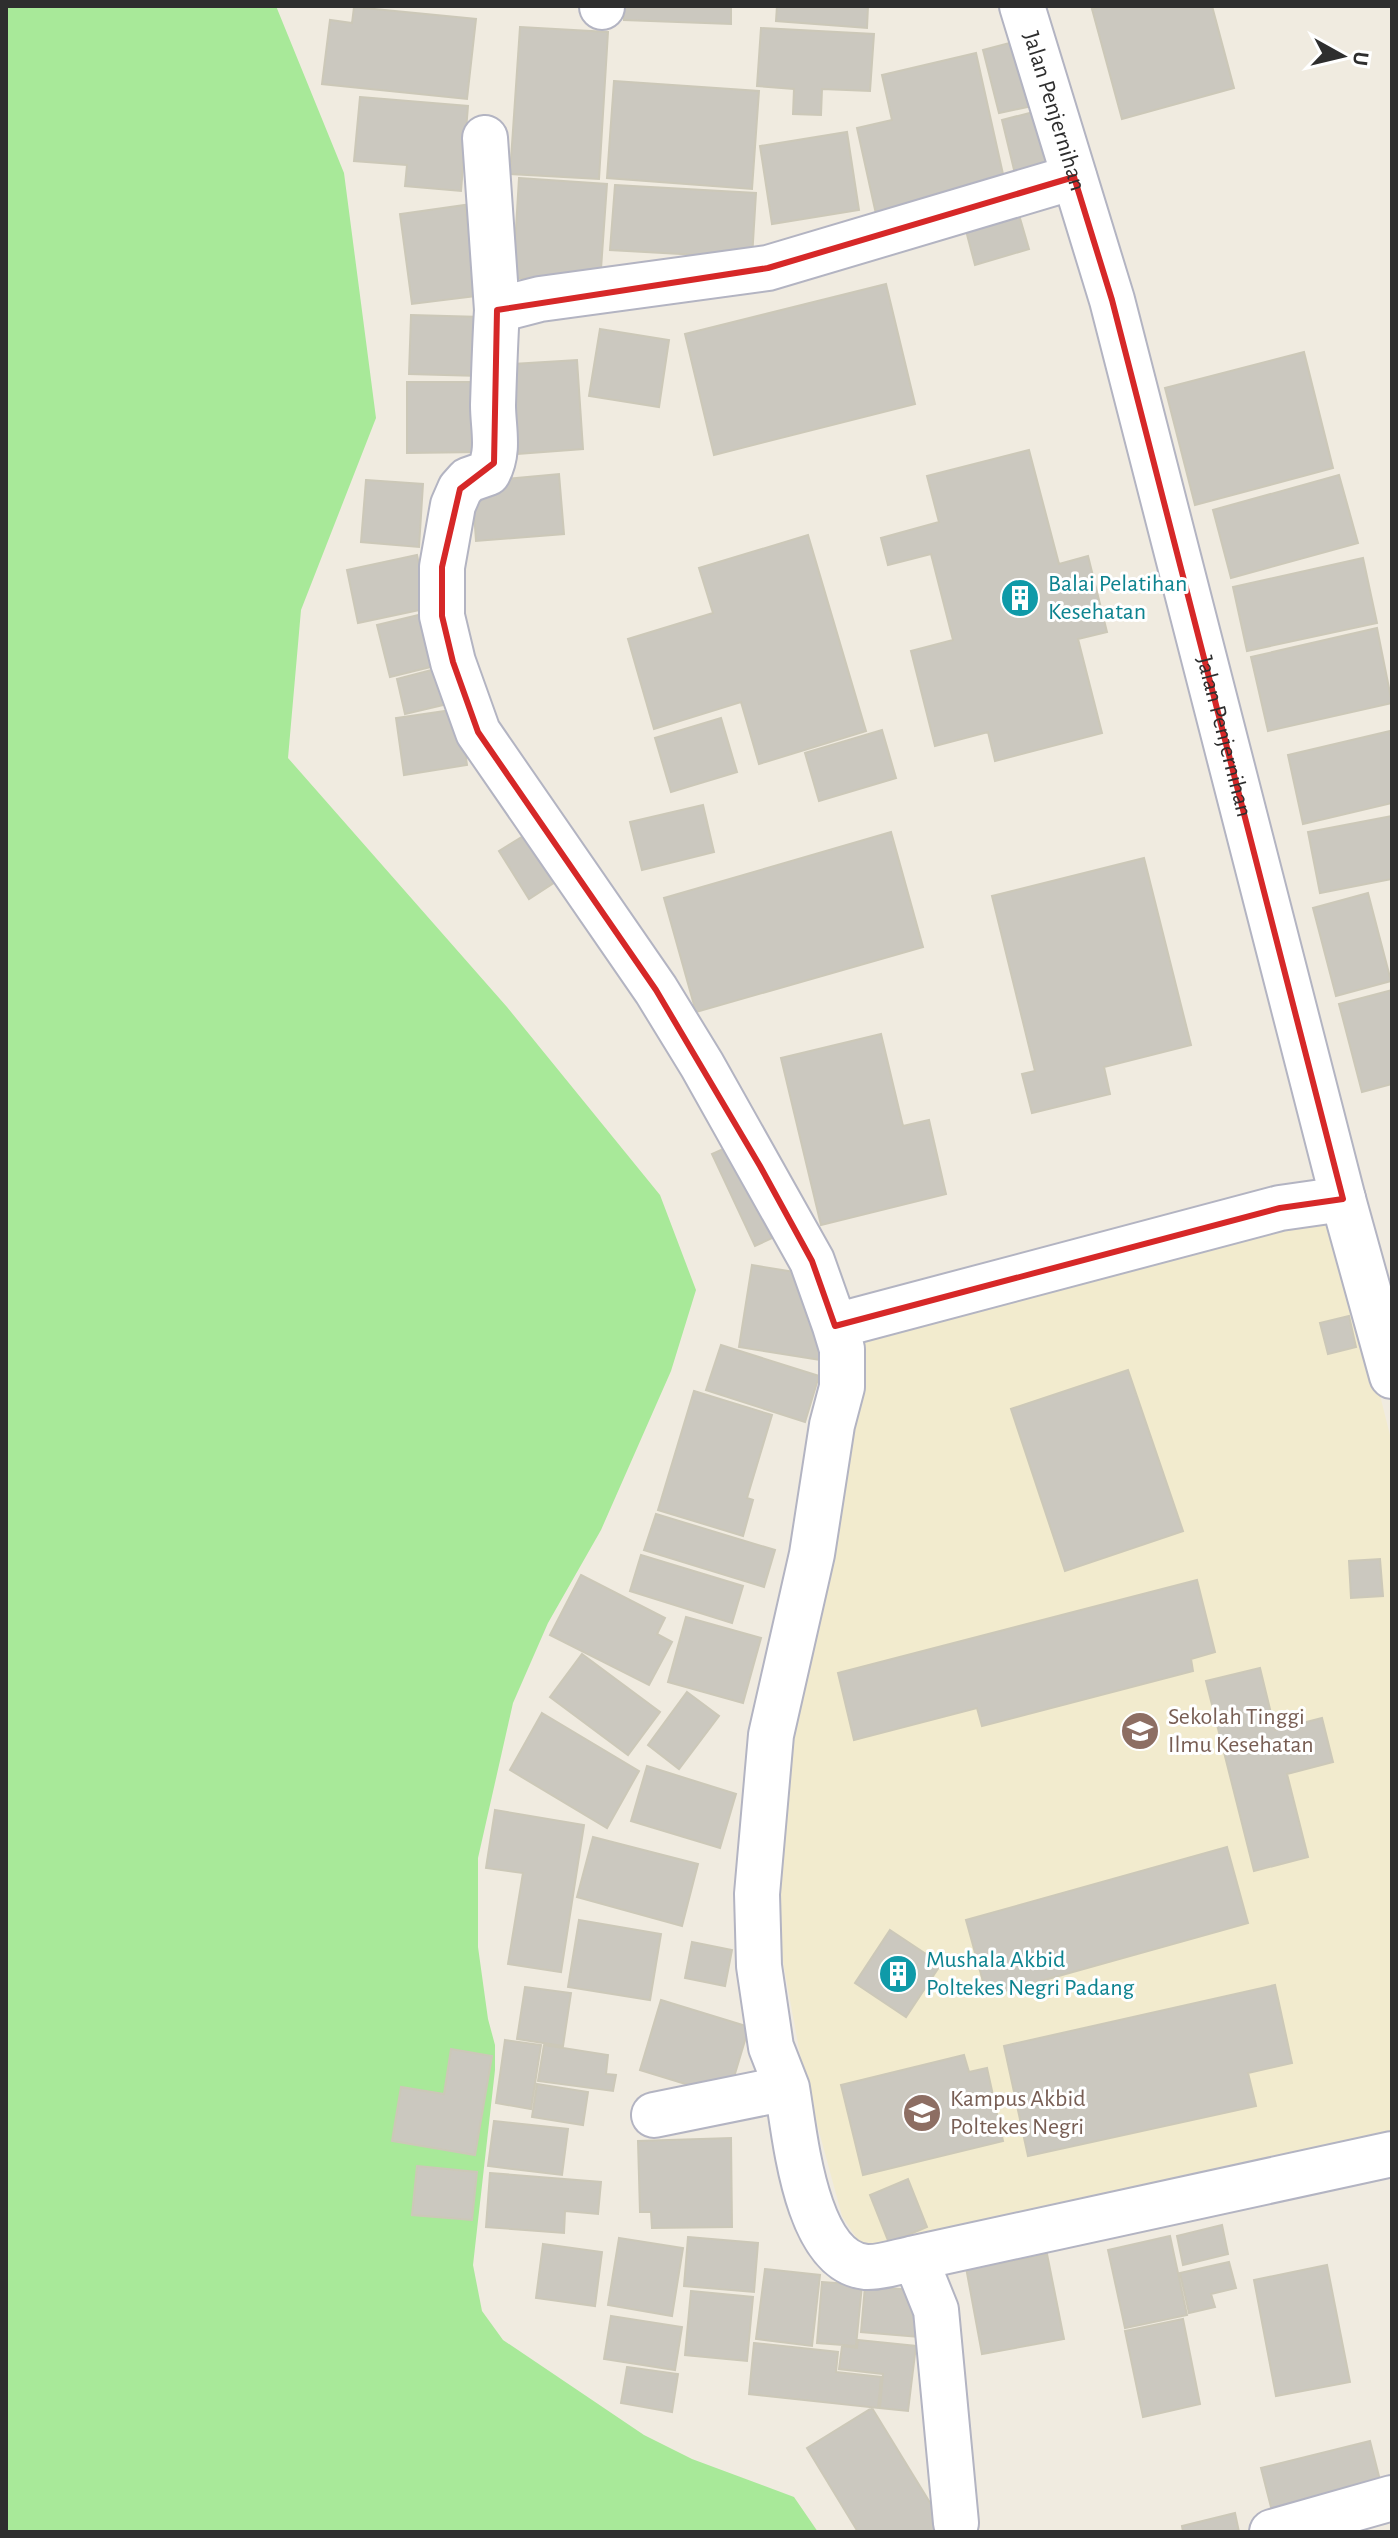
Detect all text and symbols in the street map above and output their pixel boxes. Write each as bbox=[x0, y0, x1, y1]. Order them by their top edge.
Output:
north arrow bbox=[1302, 16, 1382, 96]
street label: Jalan Penjernihan bbox=[1019, 29, 1090, 194]
text: U bbox=[1349, 50, 1373, 67]
place label: Balai Pelatihan Kesehatan bbox=[1048, 572, 1188, 624]
building icon: Balai Pelatihan Kesehatan bbox=[999, 577, 1041, 619]
street label: Jalan Penjernihan bbox=[1192, 653, 1256, 819]
place label: Sekolah Tinggi Ilmu Kesehatan bbox=[1168, 1705, 1314, 1757]
school or university icon: Sekolah Tinggi Ilmu Kesehatan bbox=[1119, 1710, 1161, 1752]
place label: Mushala Akbid Poltekes Negri Padang bbox=[926, 1948, 1135, 2000]
building icon: Mushala Akbid Poltekes Negri Padang bbox=[877, 1953, 919, 1995]
place label: Kampus Akbid Poltekes Negri bbox=[950, 2087, 1086, 2139]
school or university icon: Kampus Akbid Poltekes Negri bbox=[901, 2092, 943, 2134]

